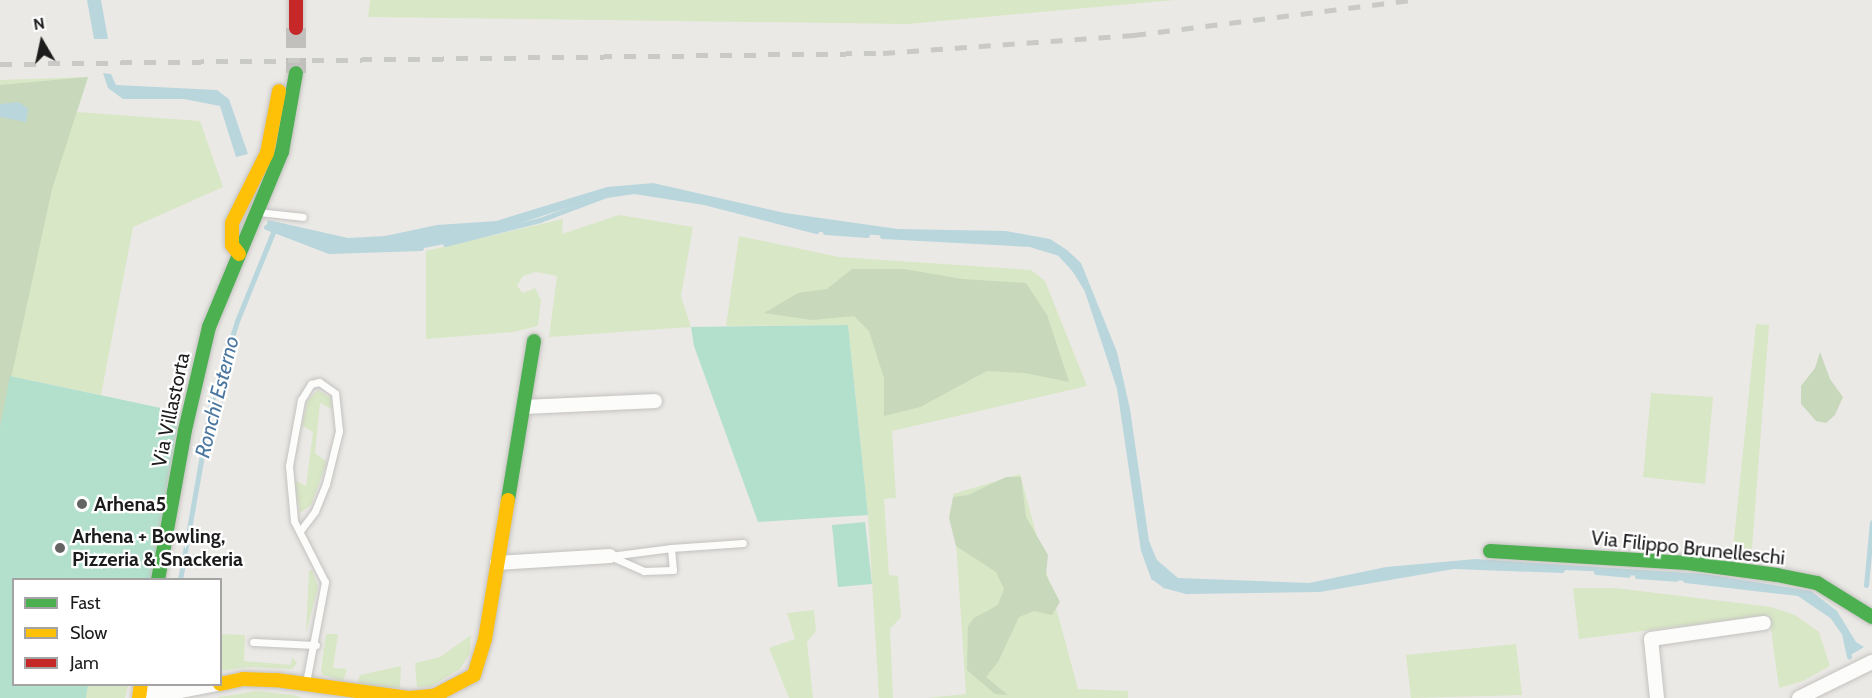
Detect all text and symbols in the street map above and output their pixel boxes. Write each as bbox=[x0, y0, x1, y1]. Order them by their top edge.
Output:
north arrow bbox=[12, 12, 72, 72]
text: N bbox=[32, 13, 46, 34]
water label: Ronchi Esterno bbox=[190, 334, 244, 460]
street label: Via Villastorta bbox=[147, 351, 195, 469]
place label: Arhena5 bbox=[94, 492, 166, 516]
marker: Arhena5 bbox=[75, 497, 89, 511]
place label: Arhena + Bowling, Pizzeria & Snackeria bbox=[72, 524, 243, 571]
street label: Via Filippo Brunelleschi bbox=[1590, 526, 1786, 570]
marker: Arhena + Bowling, Pizzeria & Snackeria bbox=[53, 541, 67, 555]
legend bbox=[12, 578, 222, 686]
text: Fast bbox=[70, 592, 101, 614]
text: Slow bbox=[70, 622, 107, 644]
text: Jam bbox=[70, 652, 99, 674]

